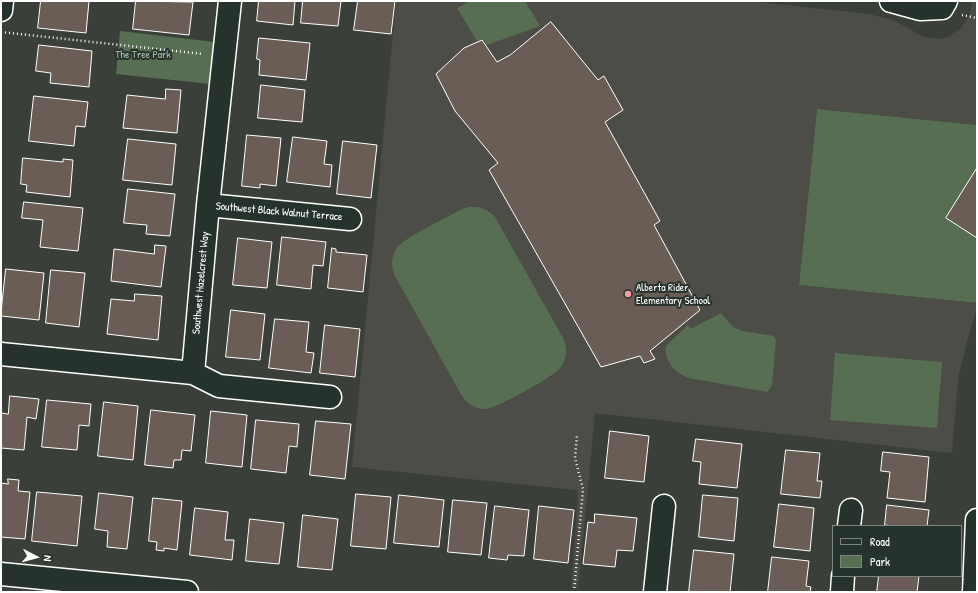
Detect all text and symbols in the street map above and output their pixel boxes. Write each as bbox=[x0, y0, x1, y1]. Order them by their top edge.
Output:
park label: The Tree Park bbox=[115, 48, 171, 62]
street label: Southwest Black Walnut Terrace bbox=[215, 200, 343, 224]
street label: Southwest Hazelcrest Way bbox=[190, 231, 212, 335]
place label: Alberta Rider Elementary School bbox=[636, 281, 710, 307]
marker: Alberta Rider Elementary School bbox=[623, 289, 633, 299]
legend bbox=[832, 525, 962, 577]
text: Road bbox=[870, 533, 890, 550]
north arrow bbox=[16, 537, 56, 577]
text: Park bbox=[870, 553, 890, 570]
text: N bbox=[41, 555, 55, 562]

